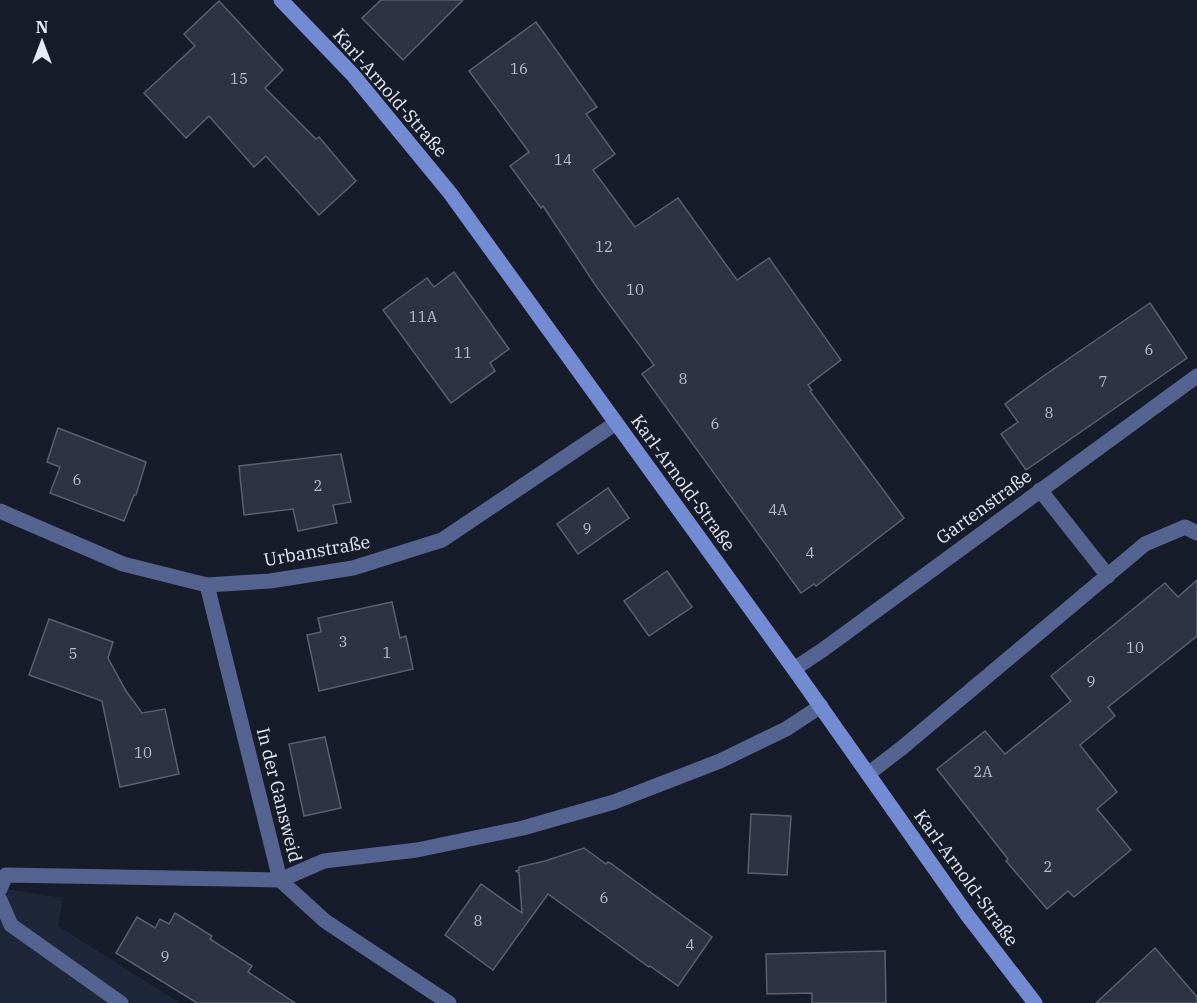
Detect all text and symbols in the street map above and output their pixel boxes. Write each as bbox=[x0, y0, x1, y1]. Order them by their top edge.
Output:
north arrow bbox=[12, 12, 72, 72]
text: N bbox=[36, 17, 48, 37]
street label: Karl-Arnold-Straße bbox=[328, 24, 453, 162]
house number: 16 bbox=[510, 59, 528, 78]
house number: 15 bbox=[230, 69, 248, 88]
house number: 14 bbox=[554, 150, 572, 169]
house number: 12 bbox=[595, 237, 613, 256]
house number: 10 bbox=[626, 280, 644, 299]
house number: 11A bbox=[409, 307, 438, 326]
house number: 6 bbox=[1144, 340, 1154, 359]
house number: 11 bbox=[454, 343, 472, 362]
house number: 8 bbox=[678, 369, 688, 388]
house number: 7 bbox=[1098, 372, 1108, 391]
house number: 8 bbox=[1044, 403, 1054, 422]
street label: Karl-Arnold-Straße bbox=[626, 410, 741, 556]
house number: 6 bbox=[710, 414, 720, 433]
street label: Gartenstraße bbox=[931, 464, 1036, 549]
house number: 6 bbox=[72, 470, 82, 489]
house number: 2 bbox=[313, 476, 323, 495]
house number: 4A bbox=[768, 500, 788, 519]
house number: 9 bbox=[582, 519, 592, 538]
street label: Urbanstraße bbox=[262, 530, 372, 571]
house number: 4 bbox=[805, 543, 815, 562]
house number: 3 bbox=[338, 632, 348, 651]
house number: 10 bbox=[1126, 638, 1144, 657]
house number: 1 bbox=[382, 643, 392, 662]
house number: 5 bbox=[68, 644, 78, 663]
house number: 9 bbox=[1086, 672, 1096, 691]
street label: In der Gansweid bbox=[252, 725, 307, 865]
house number: 10 bbox=[134, 743, 152, 762]
house number: 2A bbox=[973, 762, 993, 781]
street label: Karl-Arnold-Straße bbox=[909, 805, 1024, 951]
house number: 2 bbox=[1043, 857, 1053, 876]
house number: 6 bbox=[599, 888, 609, 907]
house number: 8 bbox=[473, 911, 483, 930]
house number: 4 bbox=[685, 935, 695, 954]
house number: 9 bbox=[160, 947, 170, 966]

